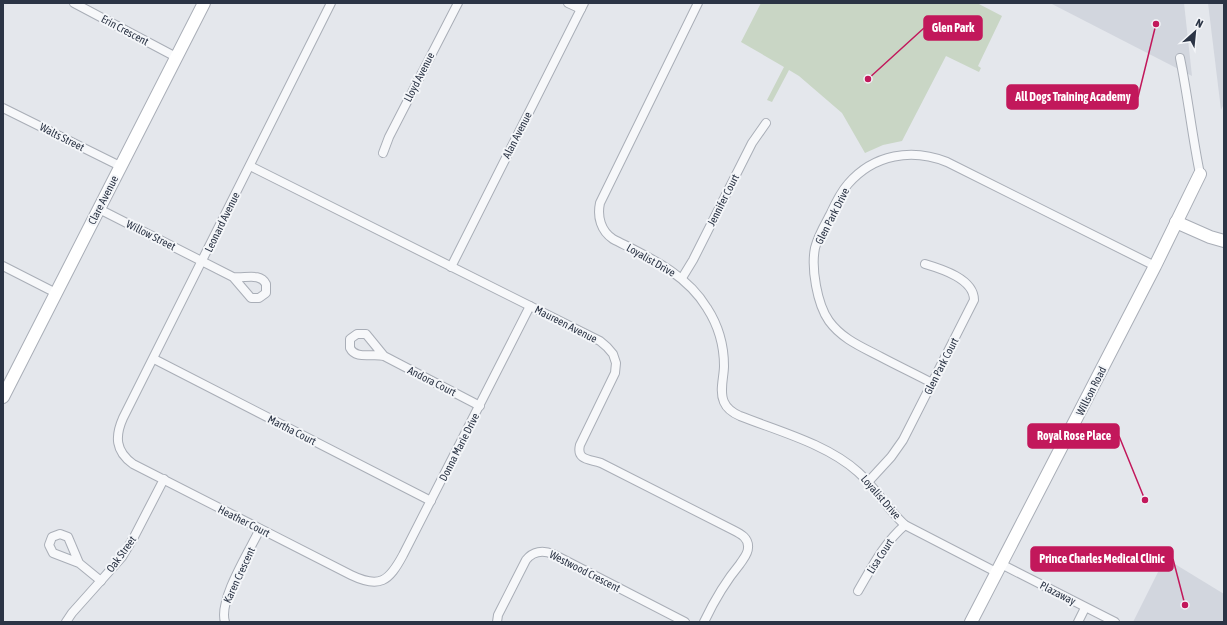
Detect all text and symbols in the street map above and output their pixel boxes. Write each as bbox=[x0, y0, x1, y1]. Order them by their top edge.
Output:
north arrow bbox=[1175, 12, 1215, 52]
street label: Erin Crescent bbox=[99, 13, 151, 47]
callout: Glen Park bbox=[924, 16, 982, 40]
text: N bbox=[1194, 16, 1205, 30]
text: Glen Park bbox=[932, 21, 975, 35]
street label: Lloyd Avenue bbox=[401, 50, 437, 104]
callout: All Dogs Training Academy bbox=[1007, 85, 1138, 109]
text: All Dogs Training Academy bbox=[1014, 90, 1131, 104]
street label: Alan Avenue bbox=[500, 110, 534, 160]
street label: Walts Street bbox=[38, 121, 86, 153]
street label: Jennifer Court bbox=[705, 172, 741, 228]
street label: Clare Avenue bbox=[86, 174, 120, 226]
street label: Glen Park Drive bbox=[813, 186, 851, 246]
street label: Leonard Avenue bbox=[202, 190, 242, 254]
street label: Willow Street bbox=[124, 218, 178, 252]
street label: Loyalist Drive bbox=[625, 241, 677, 279]
street label: Maureen Avenue bbox=[533, 303, 599, 345]
street label: Glen Park Court bbox=[922, 336, 960, 396]
street label: Andora Court bbox=[406, 364, 458, 398]
street label: Willson Road bbox=[1074, 365, 1108, 417]
street label: Donna Marie Drive bbox=[437, 411, 481, 483]
street label: Martha Court bbox=[266, 413, 318, 447]
callout: Royal Rose Place bbox=[1028, 424, 1119, 448]
text: Royal Rose Place bbox=[1037, 429, 1112, 443]
street label: Loyalist Drive bbox=[859, 473, 903, 521]
street label: Heather Court bbox=[216, 503, 272, 539]
street label: Oak Street bbox=[104, 533, 138, 575]
street label: Lisa Court bbox=[864, 536, 896, 576]
street label: Karen Crescent bbox=[221, 545, 257, 605]
callout: Prince Charles Medical Clinic bbox=[1031, 547, 1173, 571]
street label: Westwood Crescent bbox=[548, 548, 622, 594]
text: Prince Charles Medical Clinic bbox=[1039, 552, 1165, 566]
street label: Plazaway bbox=[1038, 579, 1078, 607]

